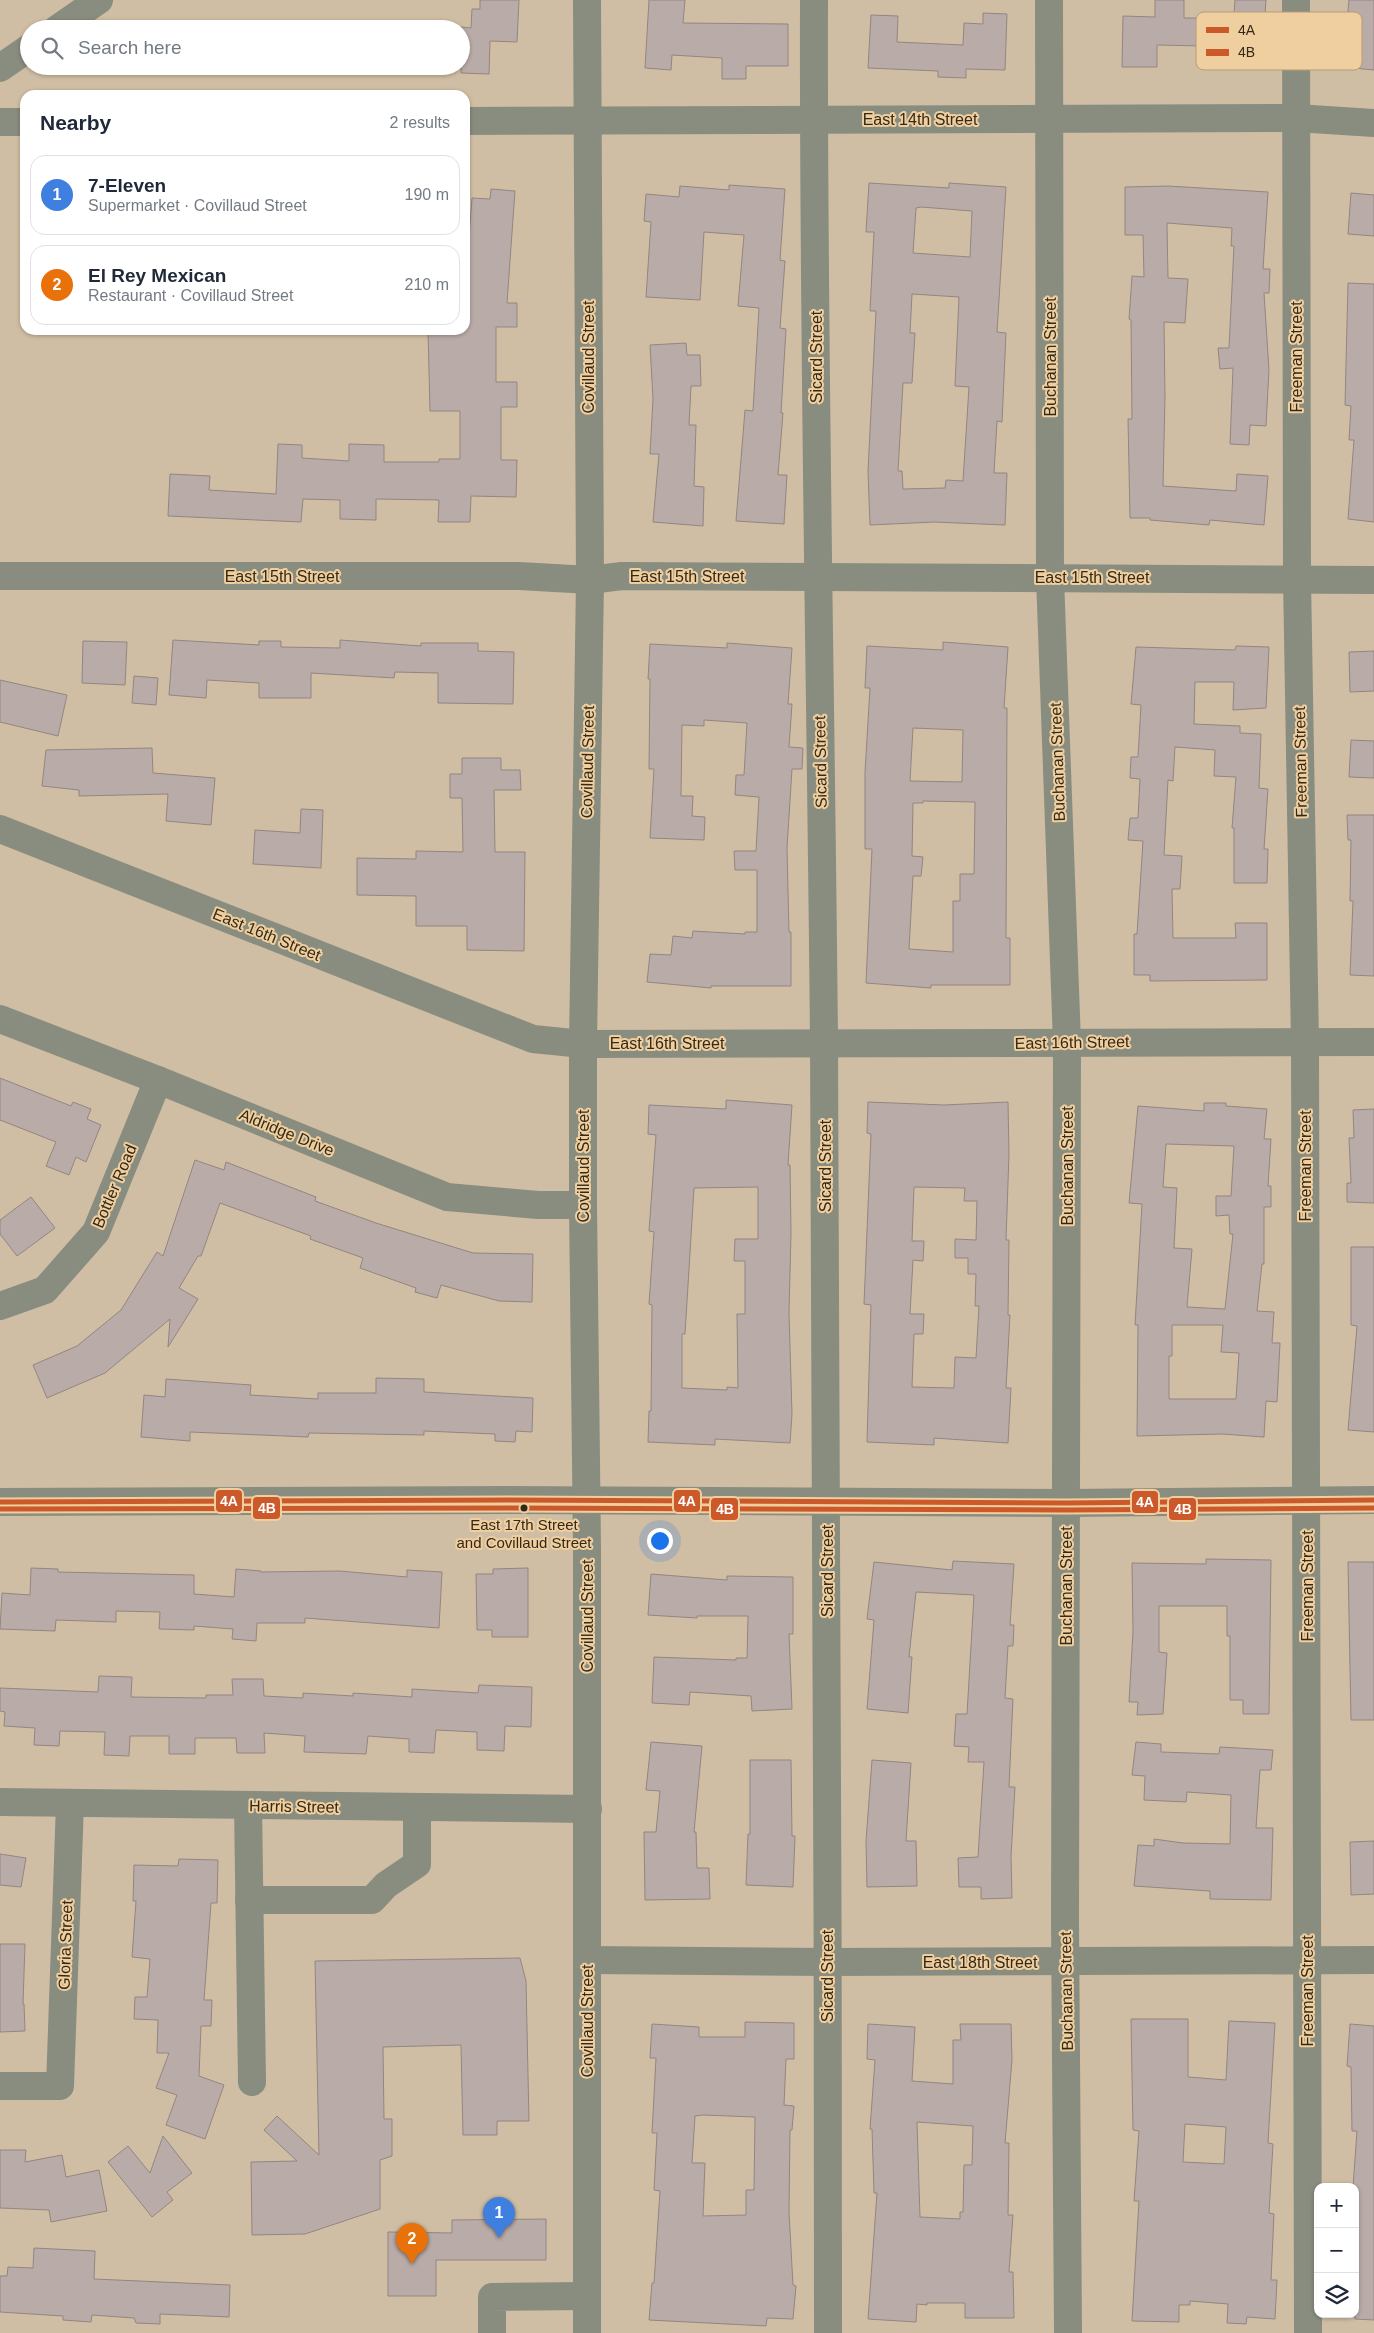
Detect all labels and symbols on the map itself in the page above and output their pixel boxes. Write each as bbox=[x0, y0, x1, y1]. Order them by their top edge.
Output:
legend bbox=[1196, 12, 1362, 70]
text: 4A bbox=[1238, 22, 1256, 38]
text: 4B bbox=[1238, 44, 1255, 60]
street label: East 14th Street bbox=[863, 111, 978, 128]
street label: Buchanan Street bbox=[1042, 297, 1059, 417]
street label: Covillaud Street bbox=[580, 300, 597, 413]
street label: Freeman Street bbox=[1288, 301, 1305, 413]
street label: Sicard Street bbox=[808, 310, 825, 403]
street label: East 15th Street bbox=[225, 568, 340, 585]
street label: East 15th Street bbox=[630, 568, 745, 585]
street label: East 15th Street bbox=[1035, 569, 1150, 586]
street label: Buchanan Street bbox=[1047, 702, 1068, 822]
street label: Covillaud Street bbox=[578, 705, 597, 819]
street label: Freeman Street bbox=[1291, 706, 1310, 818]
street label: Sicard Street bbox=[811, 715, 830, 808]
street label: East 16th Street bbox=[210, 905, 324, 964]
street label: East 16th Street bbox=[1015, 1033, 1130, 1052]
street label: East 16th Street bbox=[610, 1035, 725, 1052]
street label: Aldridge Drive bbox=[237, 1106, 337, 1159]
street label: Buchanan Street bbox=[1059, 1106, 1076, 1226]
street label: Covillaud Street bbox=[575, 1109, 592, 1222]
street label: Freeman Street bbox=[1297, 1110, 1314, 1222]
street label: Sicard Street bbox=[817, 1119, 834, 1212]
street label: Bottler Road bbox=[89, 1142, 140, 1230]
line badge: 4A bbox=[215, 1489, 243, 1513]
line badge: 4A bbox=[673, 1489, 701, 1513]
line badge: 4A bbox=[1131, 1490, 1159, 1514]
text: 4A bbox=[220, 1493, 238, 1509]
text: 4A bbox=[678, 1493, 696, 1509]
text: 4A bbox=[1136, 1494, 1154, 1510]
line badge: 4B bbox=[252, 1496, 281, 1520]
line badge: 4B bbox=[710, 1497, 739, 1521]
line badge: 4B bbox=[1168, 1497, 1197, 1521]
text: 4B bbox=[258, 1500, 276, 1516]
text: 4B bbox=[716, 1501, 734, 1517]
text: 4B bbox=[1174, 1501, 1192, 1517]
marker: East 17th Street and Covillaud Street bbox=[519, 1503, 529, 1513]
place label: East 17th Street and Covillaud Street bbox=[456, 1516, 592, 1551]
street label: Sicard Street bbox=[819, 1524, 836, 1617]
street label: Buchanan Street bbox=[1058, 1526, 1075, 1646]
your location bbox=[647, 1528, 673, 1554]
street label: Freeman Street bbox=[1299, 1530, 1316, 1642]
street label: Covillaud Street bbox=[579, 1559, 596, 1672]
street label: Harris Street bbox=[249, 1797, 340, 1816]
street label: Gloria Street bbox=[55, 1899, 76, 1990]
street label: Sicard Street bbox=[819, 1929, 836, 2022]
street label: Buchanan Street bbox=[1057, 1931, 1076, 2051]
street label: Freeman Street bbox=[1299, 1935, 1316, 2047]
street label: East 18th Street bbox=[923, 1954, 1038, 1971]
street label: Covillaud Street bbox=[579, 1964, 596, 2077]
pin: 1 bbox=[483, 2197, 515, 2238]
pin: 2 bbox=[396, 2223, 428, 2264]

